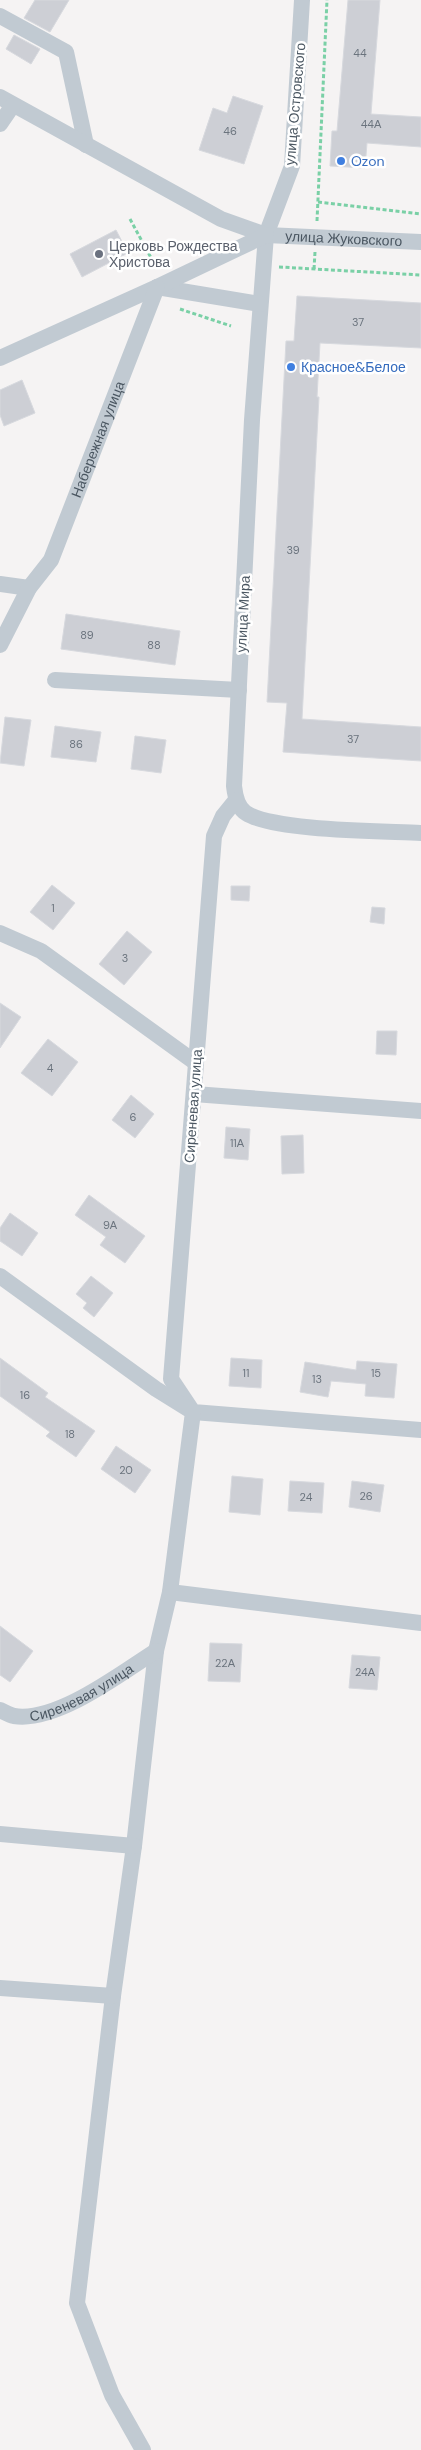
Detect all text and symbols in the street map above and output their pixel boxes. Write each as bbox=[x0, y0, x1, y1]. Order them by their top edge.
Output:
street label: улица Островского bbox=[281, 42, 309, 166]
house number: 44 bbox=[353, 46, 367, 60]
house number: 44А bbox=[361, 117, 382, 131]
house number: 46 bbox=[223, 124, 237, 138]
place label: Ozon bbox=[351, 152, 385, 170]
marker: Ozon bbox=[335, 155, 347, 167]
street label: улица Жуковского bbox=[285, 227, 403, 250]
place label: Церковь Рождества Христова bbox=[109, 237, 238, 271]
marker: Церковь Рождества Христова bbox=[93, 248, 105, 260]
house number: 37 bbox=[352, 315, 364, 329]
place label: Красное&Белое bbox=[301, 358, 406, 376]
marker: Красное&Белое bbox=[285, 361, 297, 373]
street label: Набережная улица bbox=[67, 378, 129, 500]
house number: 39 bbox=[286, 543, 300, 557]
street label: улица Мира bbox=[232, 575, 254, 653]
house number: 89 bbox=[80, 628, 94, 642]
house number: 88 bbox=[147, 638, 161, 652]
house number: 37 bbox=[347, 732, 359, 746]
house number: 86 bbox=[69, 737, 83, 751]
house number: 1 bbox=[51, 901, 55, 915]
house number: 3 bbox=[122, 951, 128, 965]
street label: Сиреневая улица bbox=[180, 1048, 206, 1163]
house number: 4 bbox=[47, 1061, 54, 1075]
house number: 6 bbox=[130, 1110, 137, 1124]
house number: 11А bbox=[230, 1136, 245, 1150]
house number: 9А bbox=[103, 1218, 118, 1232]
house number: 11 bbox=[243, 1366, 249, 1380]
house number: 15 bbox=[371, 1366, 381, 1380]
house number: 13 bbox=[312, 1372, 322, 1386]
house number: 16 bbox=[20, 1388, 30, 1402]
house number: 18 bbox=[65, 1427, 75, 1441]
house number: 20 bbox=[119, 1463, 133, 1477]
house number: 26 bbox=[359, 1489, 373, 1503]
house number: 24 bbox=[300, 1490, 313, 1504]
house number: 22А bbox=[215, 1656, 236, 1670]
street label: Сиреневая улица bbox=[28, 1659, 137, 1725]
house number: 24А bbox=[355, 1665, 376, 1679]

